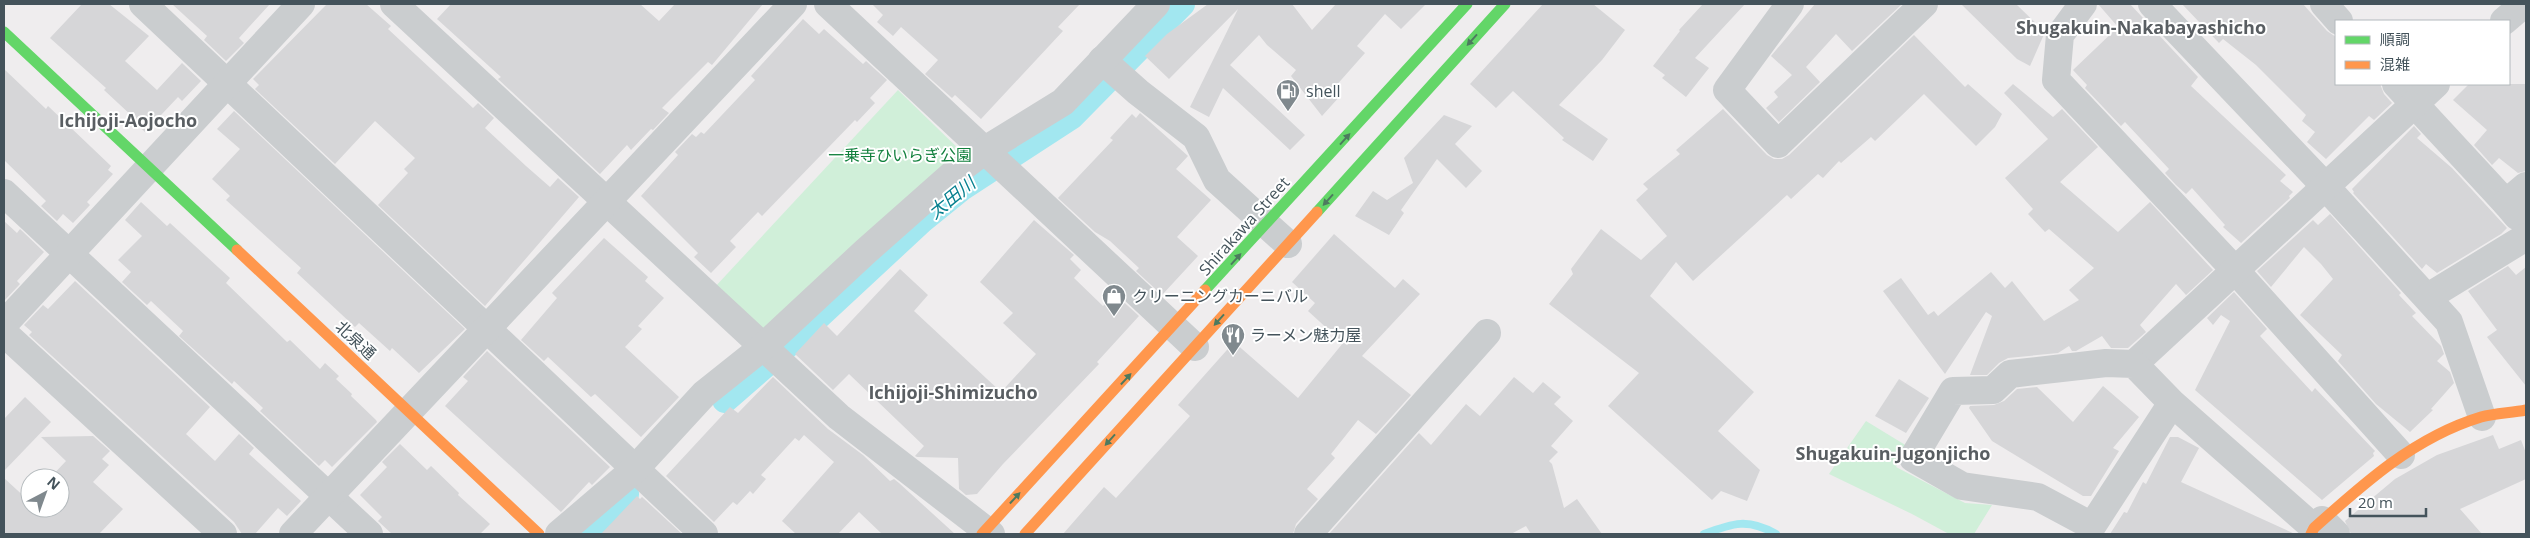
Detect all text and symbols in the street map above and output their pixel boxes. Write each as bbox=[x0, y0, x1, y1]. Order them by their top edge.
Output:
district label: Shugakuin-Nakabayashicho bbox=[2016, 15, 2266, 39]
legend bbox=[2335, 20, 2510, 85]
text: 順調 bbox=[2380, 29, 2410, 49]
one-way arrow bbox=[1466, 33, 1478, 45]
text: 混雑 bbox=[2380, 54, 2410, 74]
fuel station icon: shell bbox=[1275, 78, 1301, 112]
place label: shell bbox=[1306, 80, 1341, 102]
district label: Ichijoji-Aojocho bbox=[59, 108, 197, 132]
one-way arrow bbox=[1339, 132, 1350, 145]
park label: 一乗寺ひいらぎ公園 bbox=[828, 144, 972, 166]
water label: 太田川 bbox=[923, 170, 981, 224]
street label: Shirakawa Street bbox=[1194, 172, 1294, 280]
one-way arrow bbox=[1322, 193, 1334, 205]
one-way arrow bbox=[1230, 253, 1241, 266]
shop icon: クリーニングカーニバル bbox=[1101, 283, 1127, 317]
place label: クリーニングカーニバル bbox=[1132, 285, 1308, 307]
one-way arrow bbox=[1213, 313, 1225, 325]
street label: 北泉通 bbox=[331, 316, 381, 364]
restaurant icon: ラーメン魅力屋 bbox=[1220, 322, 1246, 356]
place label: ラーメン魅力屋 bbox=[1250, 324, 1361, 346]
one-way arrow bbox=[1120, 373, 1132, 385]
district label: Ichijoji-Shimizucho bbox=[868, 380, 1038, 404]
one-way arrow bbox=[1104, 434, 1116, 446]
district label: Shugakuin-Jugonjicho bbox=[1796, 441, 1990, 465]
north arrow bbox=[20, 468, 70, 518]
text: N bbox=[43, 472, 64, 494]
scale bar bbox=[2350, 486, 2426, 518]
one-way arrow bbox=[1010, 492, 1021, 505]
text: 20 m bbox=[2358, 492, 2393, 512]

